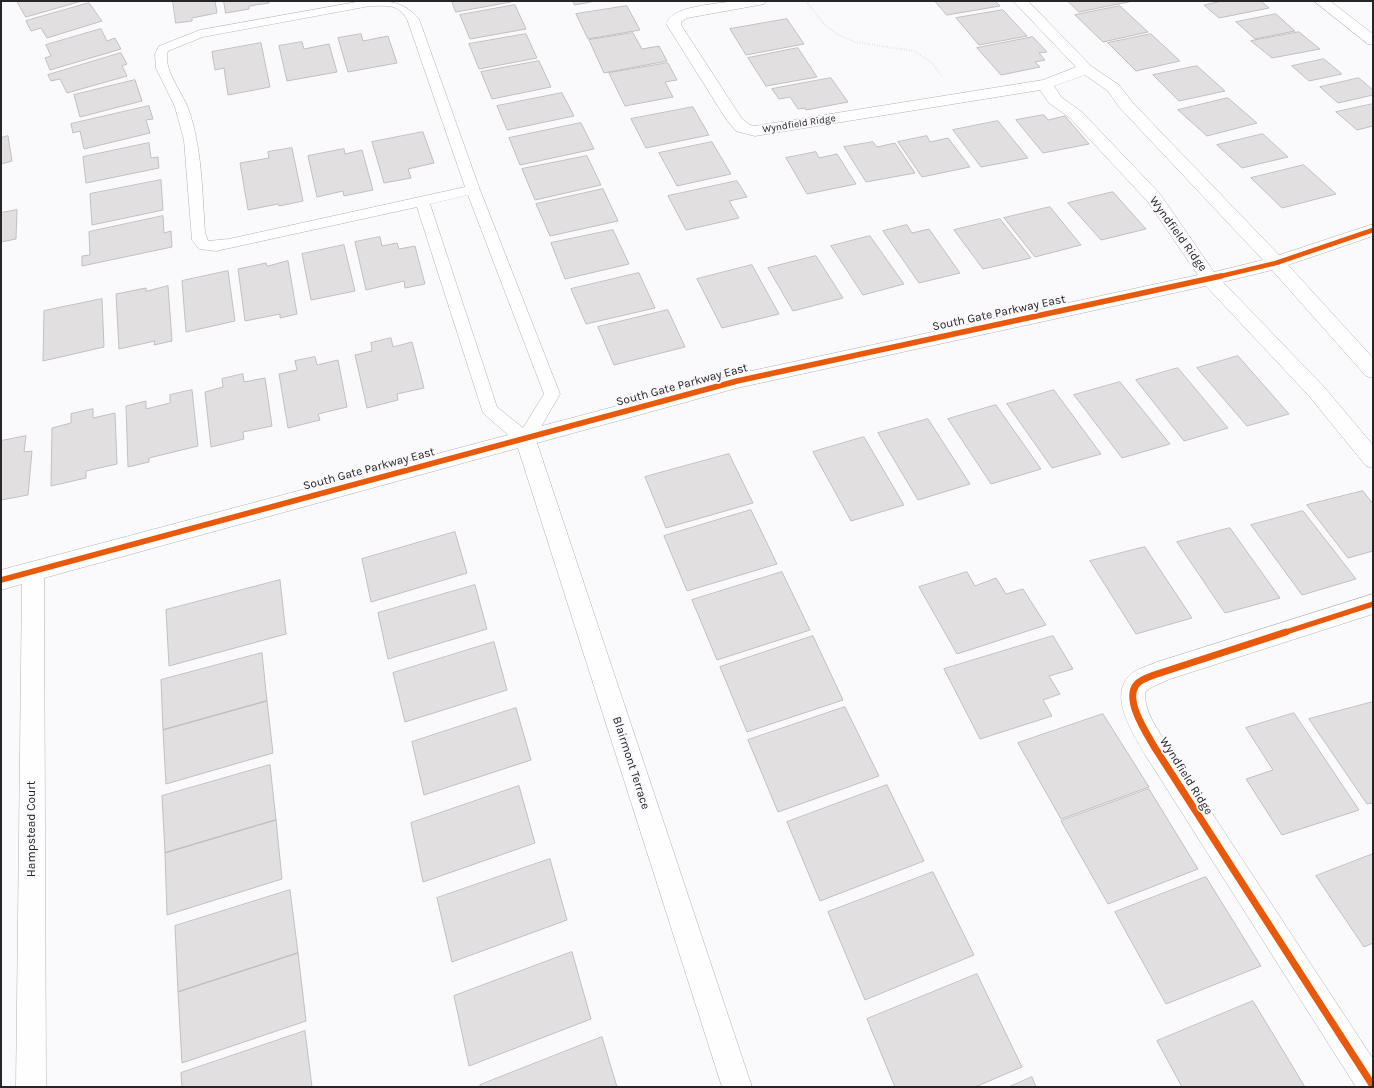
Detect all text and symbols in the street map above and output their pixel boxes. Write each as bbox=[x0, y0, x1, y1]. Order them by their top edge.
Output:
street label: Wyndfield Ridge bbox=[762, 112, 836, 136]
street label: Wyndfield Ridge bbox=[1146, 194, 1210, 274]
street label: South Gate Parkway East bbox=[931, 292, 1067, 334]
street label: South Gate Parkway East bbox=[615, 360, 749, 410]
street label: South Gate Parkway East bbox=[302, 444, 436, 494]
street label: Blairmont Terrace bbox=[609, 715, 653, 811]
street label: Wyndfield Ridge bbox=[1156, 735, 1216, 817]
street label: Hampstead Court bbox=[25, 781, 39, 877]

